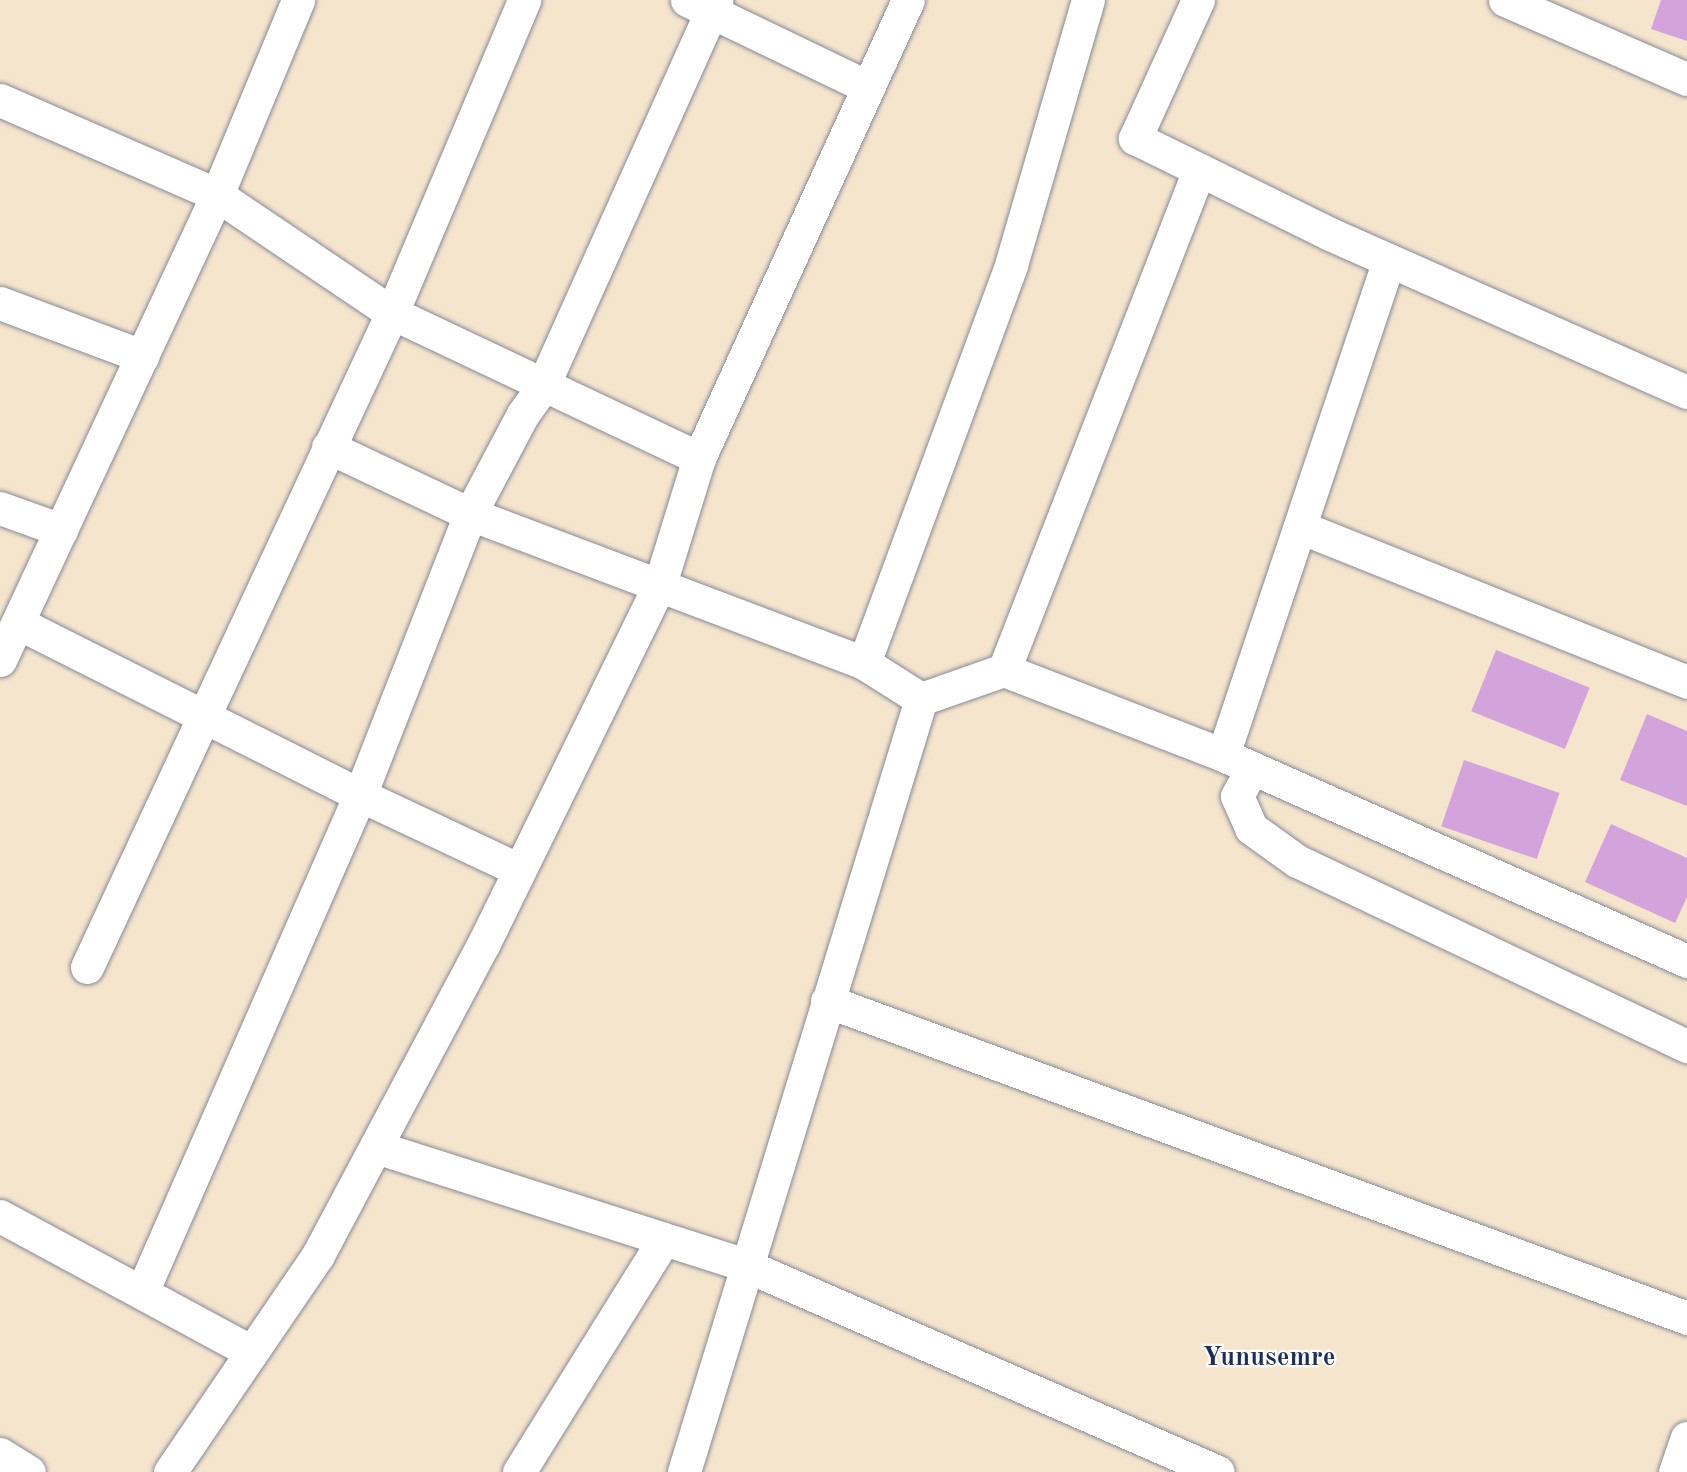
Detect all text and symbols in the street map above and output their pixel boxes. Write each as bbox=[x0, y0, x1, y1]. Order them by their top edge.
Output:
district label: Yunusemre bbox=[1203, 1342, 1335, 1374]

